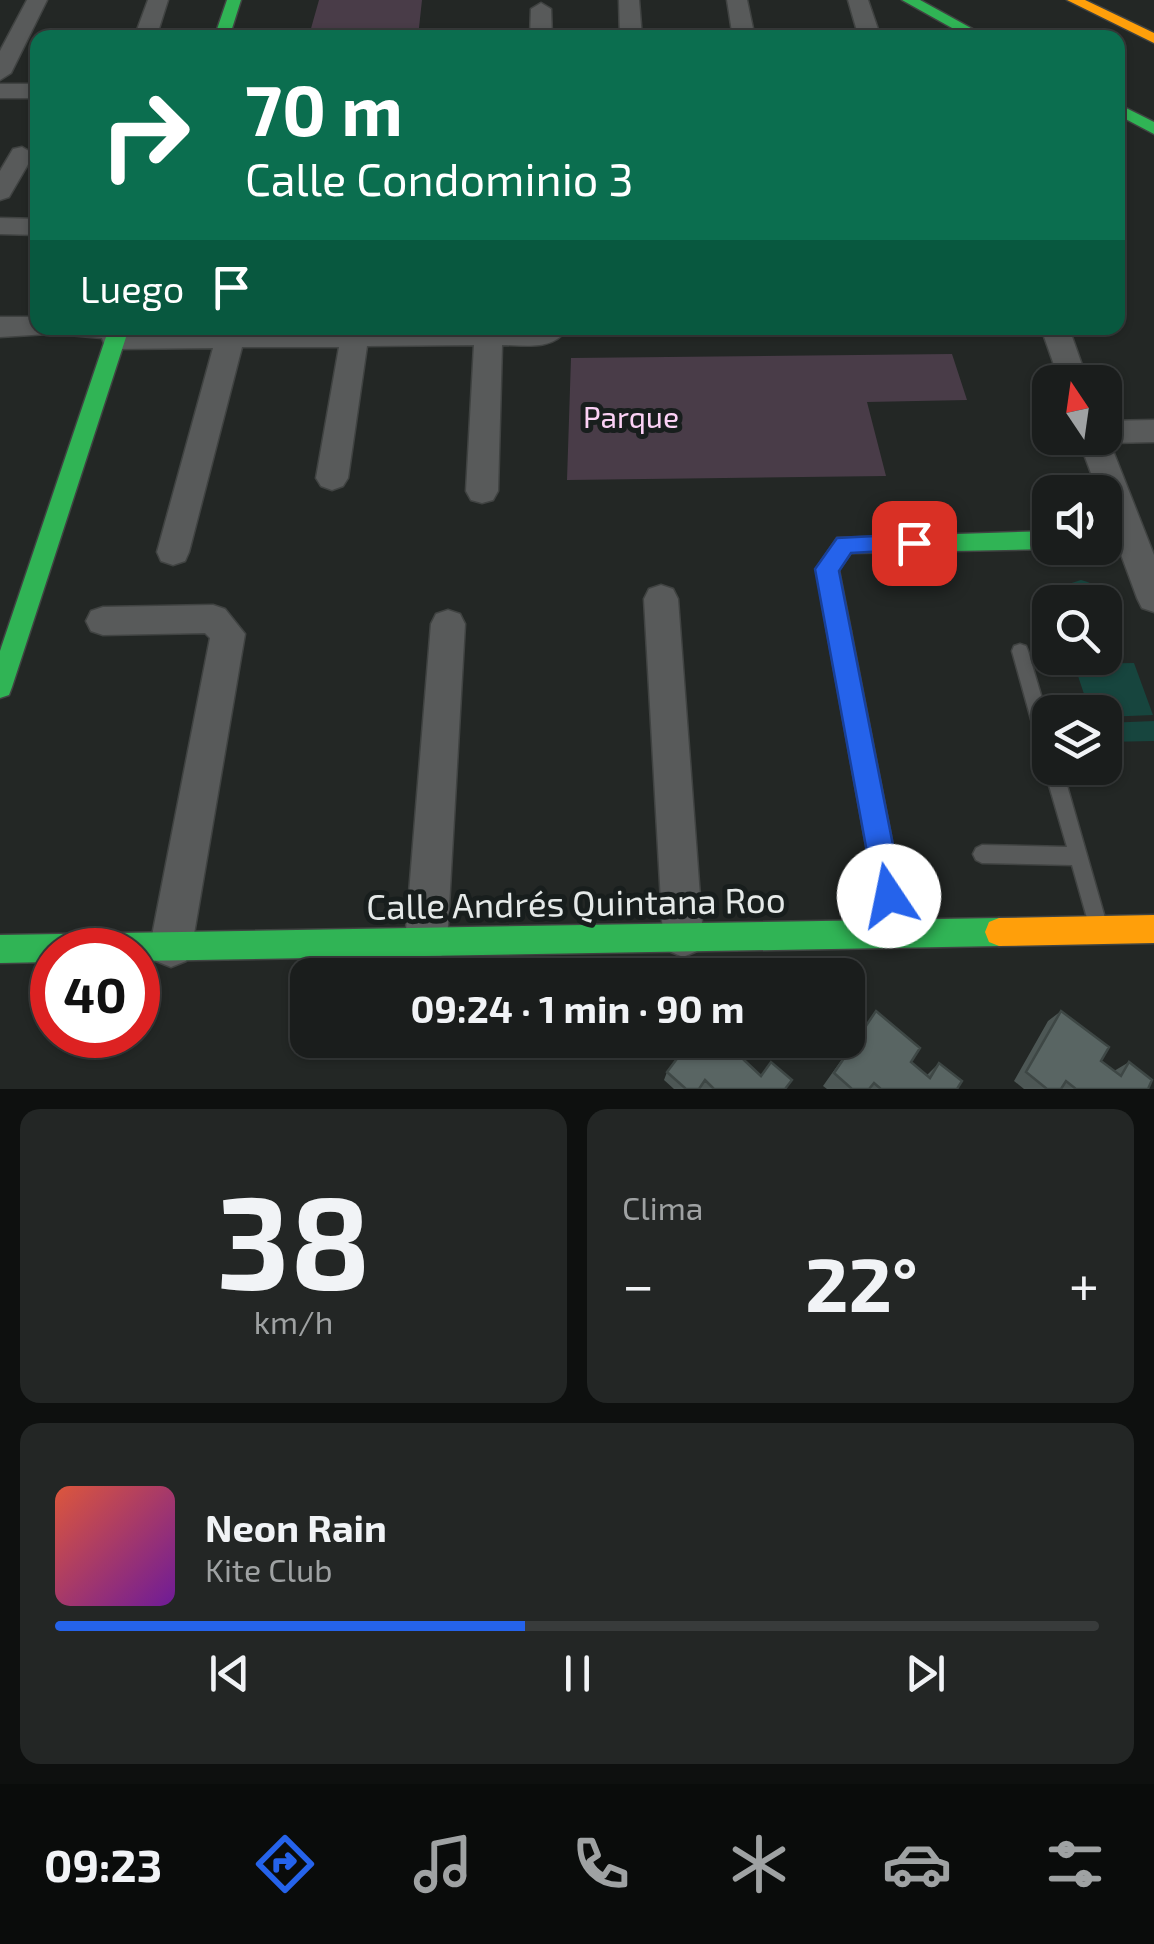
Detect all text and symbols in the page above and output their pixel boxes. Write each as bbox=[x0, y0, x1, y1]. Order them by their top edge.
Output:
text: 70 m bbox=[245, 66, 403, 150]
icon: right bbox=[80, 70, 210, 200]
text: Calle Condominio 3 bbox=[245, 151, 634, 205]
icon: arrive bbox=[204, 260, 259, 315]
text: Luego bbox=[80, 265, 184, 311]
north arrow bbox=[1032, 365, 1122, 455]
map controls bbox=[1032, 365, 1122, 785]
park label: Parque bbox=[583, 398, 679, 434]
button: sound bbox=[1032, 475, 1122, 565]
pin bbox=[872, 501, 957, 586]
icon: arrive bbox=[887, 516, 942, 571]
button: search bbox=[1032, 585, 1122, 675]
button: layers bbox=[1032, 695, 1122, 785]
position arrow bbox=[837, 844, 941, 948]
street label: Calle Andrés Quintana Roo bbox=[366, 877, 786, 927]
speed limit sign: 40 bbox=[30, 928, 160, 1058]
text: 09:24 · 1 min · 90 m bbox=[411, 985, 744, 1031]
text: 38 bbox=[216, 1159, 371, 1315]
text: Clima bbox=[622, 1188, 703, 1226]
text: 22° bbox=[805, 1237, 918, 1327]
text: − bbox=[622, 1250, 654, 1316]
text: + bbox=[1069, 1250, 1099, 1316]
text: km/h bbox=[254, 1302, 333, 1340]
text: Neon Rain bbox=[205, 1504, 387, 1550]
text: Kite Club bbox=[205, 1550, 333, 1588]
icon: previous bbox=[202, 1646, 257, 1701]
icon: pause bbox=[550, 1646, 605, 1701]
icon: next bbox=[898, 1646, 953, 1701]
icon: directions bbox=[250, 1829, 320, 1899]
icon: music bbox=[408, 1829, 478, 1899]
icon: phone bbox=[566, 1829, 636, 1899]
icon: climate bbox=[724, 1829, 794, 1899]
icon: car bbox=[882, 1829, 952, 1899]
icon: filters bbox=[1040, 1829, 1110, 1899]
text: 09:23 bbox=[44, 1837, 162, 1891]

